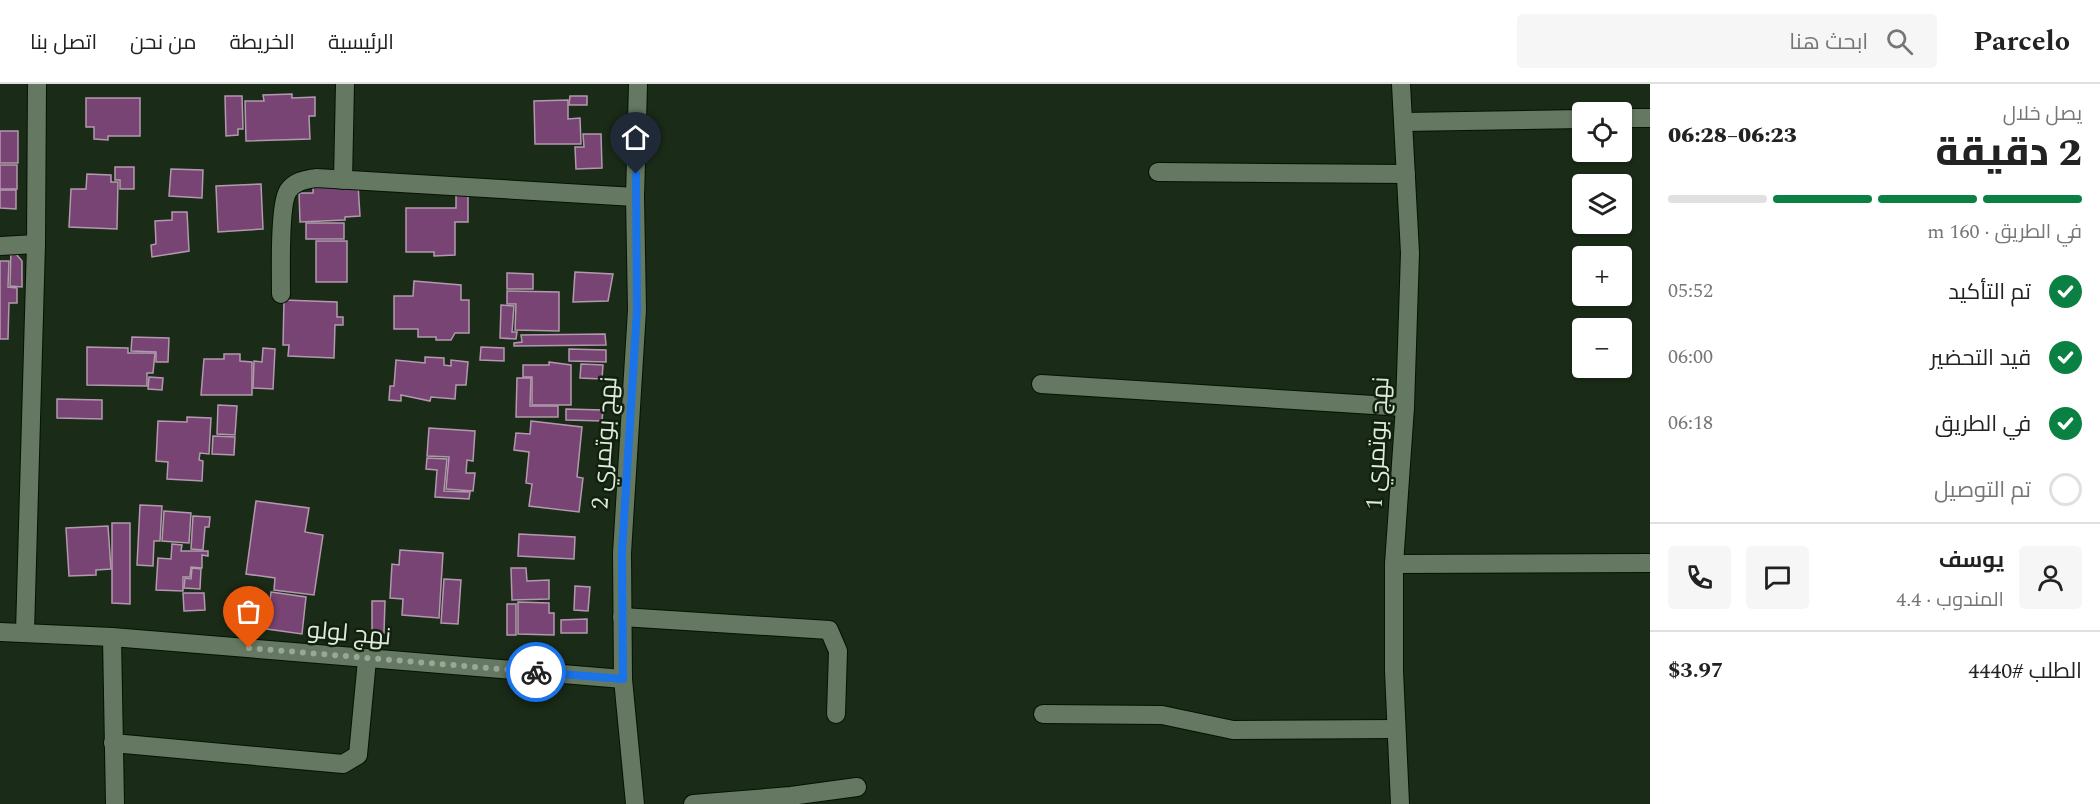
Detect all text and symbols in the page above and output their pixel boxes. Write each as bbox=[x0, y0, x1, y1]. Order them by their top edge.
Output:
search box bbox=[1517, 14, 1937, 68]
text: Parcelo bbox=[1973, 20, 2070, 63]
icon: search bbox=[1883, 25, 1916, 58]
text: ابحث هنا bbox=[1789, 26, 1868, 59]
text: اتصل بنا bbox=[30, 27, 97, 59]
text: من نحن bbox=[130, 27, 196, 59]
text: الخريطة bbox=[229, 27, 295, 59]
text: الرئيسية bbox=[328, 27, 394, 59]
text: يصل خلال bbox=[2003, 99, 2082, 129]
map controls bbox=[1572, 102, 1632, 378]
button: locate bbox=[1572, 102, 1632, 162]
pin bbox=[610, 112, 661, 174]
text: 06:23–06:28 bbox=[1668, 119, 1797, 152]
icon: home bbox=[619, 121, 652, 154]
text: 2 دقيقة bbox=[1936, 124, 2082, 183]
button: layers bbox=[1572, 174, 1632, 234]
text: في الطريق · 160 m bbox=[1927, 217, 2082, 247]
button: + bbox=[1572, 246, 1632, 306]
icon: check bbox=[2049, 275, 2082, 308]
text: 05:52 bbox=[1668, 276, 1713, 306]
text: تم التأكيد bbox=[1948, 276, 2031, 309]
button: − bbox=[1572, 318, 1632, 378]
icon: check bbox=[2049, 341, 2082, 374]
text: 06:00 bbox=[1668, 342, 1713, 372]
text: قيد التحضير bbox=[1930, 342, 2031, 375]
street label: نهج بوتمري 2 bbox=[582, 375, 628, 511]
street label: نهج بوتمري 1 bbox=[1357, 376, 1399, 510]
icon: check bbox=[2049, 407, 2082, 440]
text: 06:18 bbox=[1668, 408, 1713, 438]
text: في الطريق bbox=[1935, 408, 2031, 441]
text: تم التوصيل bbox=[1934, 474, 2031, 507]
text: يوسف bbox=[1939, 544, 2004, 577]
button: phone bbox=[1668, 546, 1731, 609]
button: chat bbox=[1746, 546, 1809, 609]
button: person bbox=[2019, 546, 2082, 609]
text: المندوب · 4.4 bbox=[1896, 585, 2004, 615]
pin bbox=[223, 586, 274, 648]
icon: bag bbox=[232, 595, 265, 628]
street label: نهج لولو bbox=[305, 612, 393, 656]
courier bbox=[506, 642, 566, 702]
text: $3.97 bbox=[1668, 654, 1723, 687]
text: الطلب #4440 bbox=[1968, 655, 2082, 688]
icon: bike bbox=[520, 656, 553, 689]

